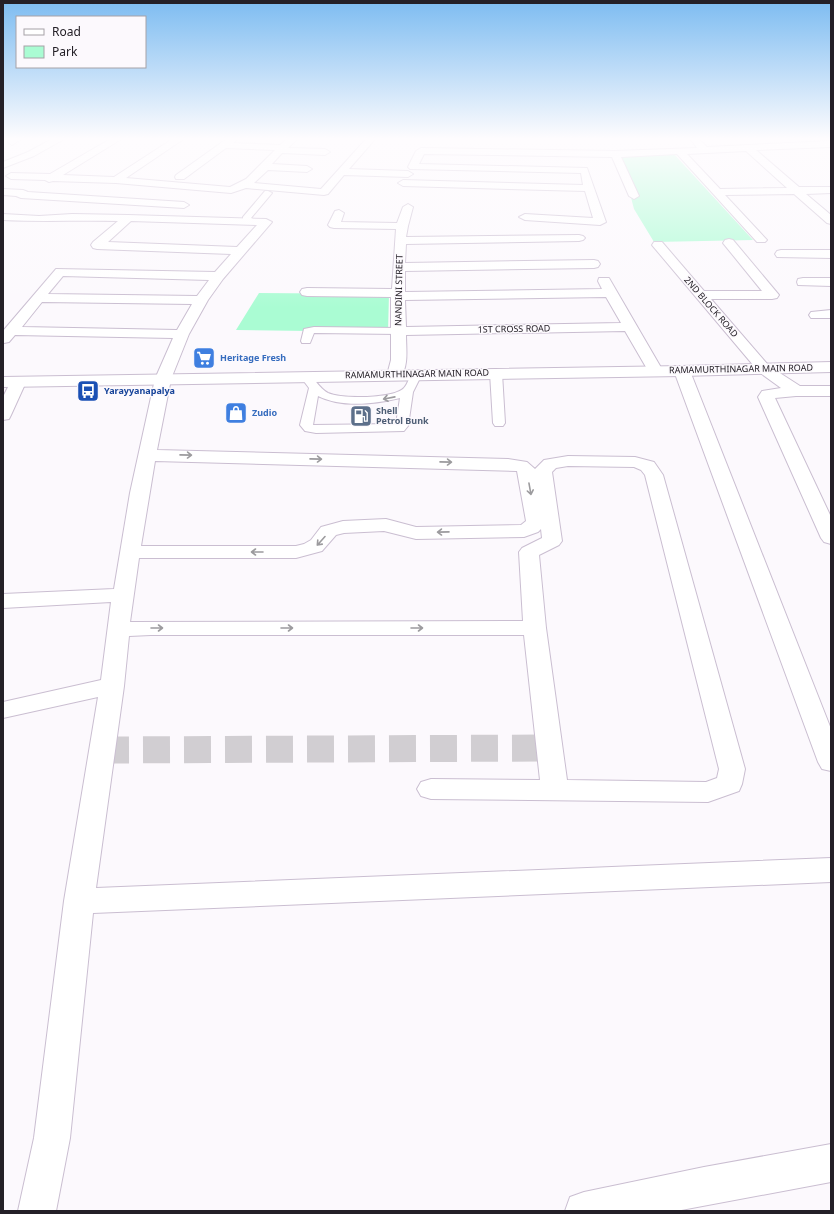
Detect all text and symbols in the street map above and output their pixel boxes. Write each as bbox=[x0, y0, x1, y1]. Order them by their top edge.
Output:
legend bbox=[16, 16, 146, 68]
text: Road bbox=[52, 23, 81, 40]
text: Park bbox=[52, 43, 78, 60]
street label: NANDINI STREET bbox=[391, 254, 406, 326]
street label: 2ND BLOCK ROAD bbox=[681, 273, 742, 340]
street label: 1ST CROSS ROAD bbox=[478, 321, 551, 336]
supermarket icon: Heritage Fresh bbox=[191, 345, 217, 371]
place label: Heritage Fresh bbox=[220, 351, 286, 364]
street label: RAMAMURTHINAGAR MAIN ROAD bbox=[669, 361, 813, 376]
street label: RAMAMURTHINAGAR MAIN ROAD bbox=[345, 366, 489, 381]
bus stop icon: Yarayyanapalya bbox=[75, 378, 101, 404]
place label: Yarayyanapalya bbox=[104, 384, 175, 397]
one-way arrow bbox=[383, 394, 396, 402]
shop icon: Zudio bbox=[223, 400, 249, 426]
fuel station icon: Shell Petrol Bunk bbox=[348, 403, 374, 429]
place label: Shell Petrol Bunk bbox=[376, 404, 429, 427]
place label: Zudio bbox=[252, 406, 277, 419]
one-way arrow bbox=[179, 451, 192, 459]
one-way arrow bbox=[309, 455, 322, 462]
one-way arrow bbox=[439, 458, 452, 466]
one-way arrow bbox=[526, 482, 534, 495]
one-way arrow bbox=[437, 529, 450, 536]
one-way arrow bbox=[316, 536, 325, 546]
one-way arrow bbox=[251, 548, 264, 556]
one-way arrow bbox=[150, 624, 163, 632]
one-way arrow bbox=[280, 624, 293, 632]
one-way arrow bbox=[410, 624, 423, 632]

